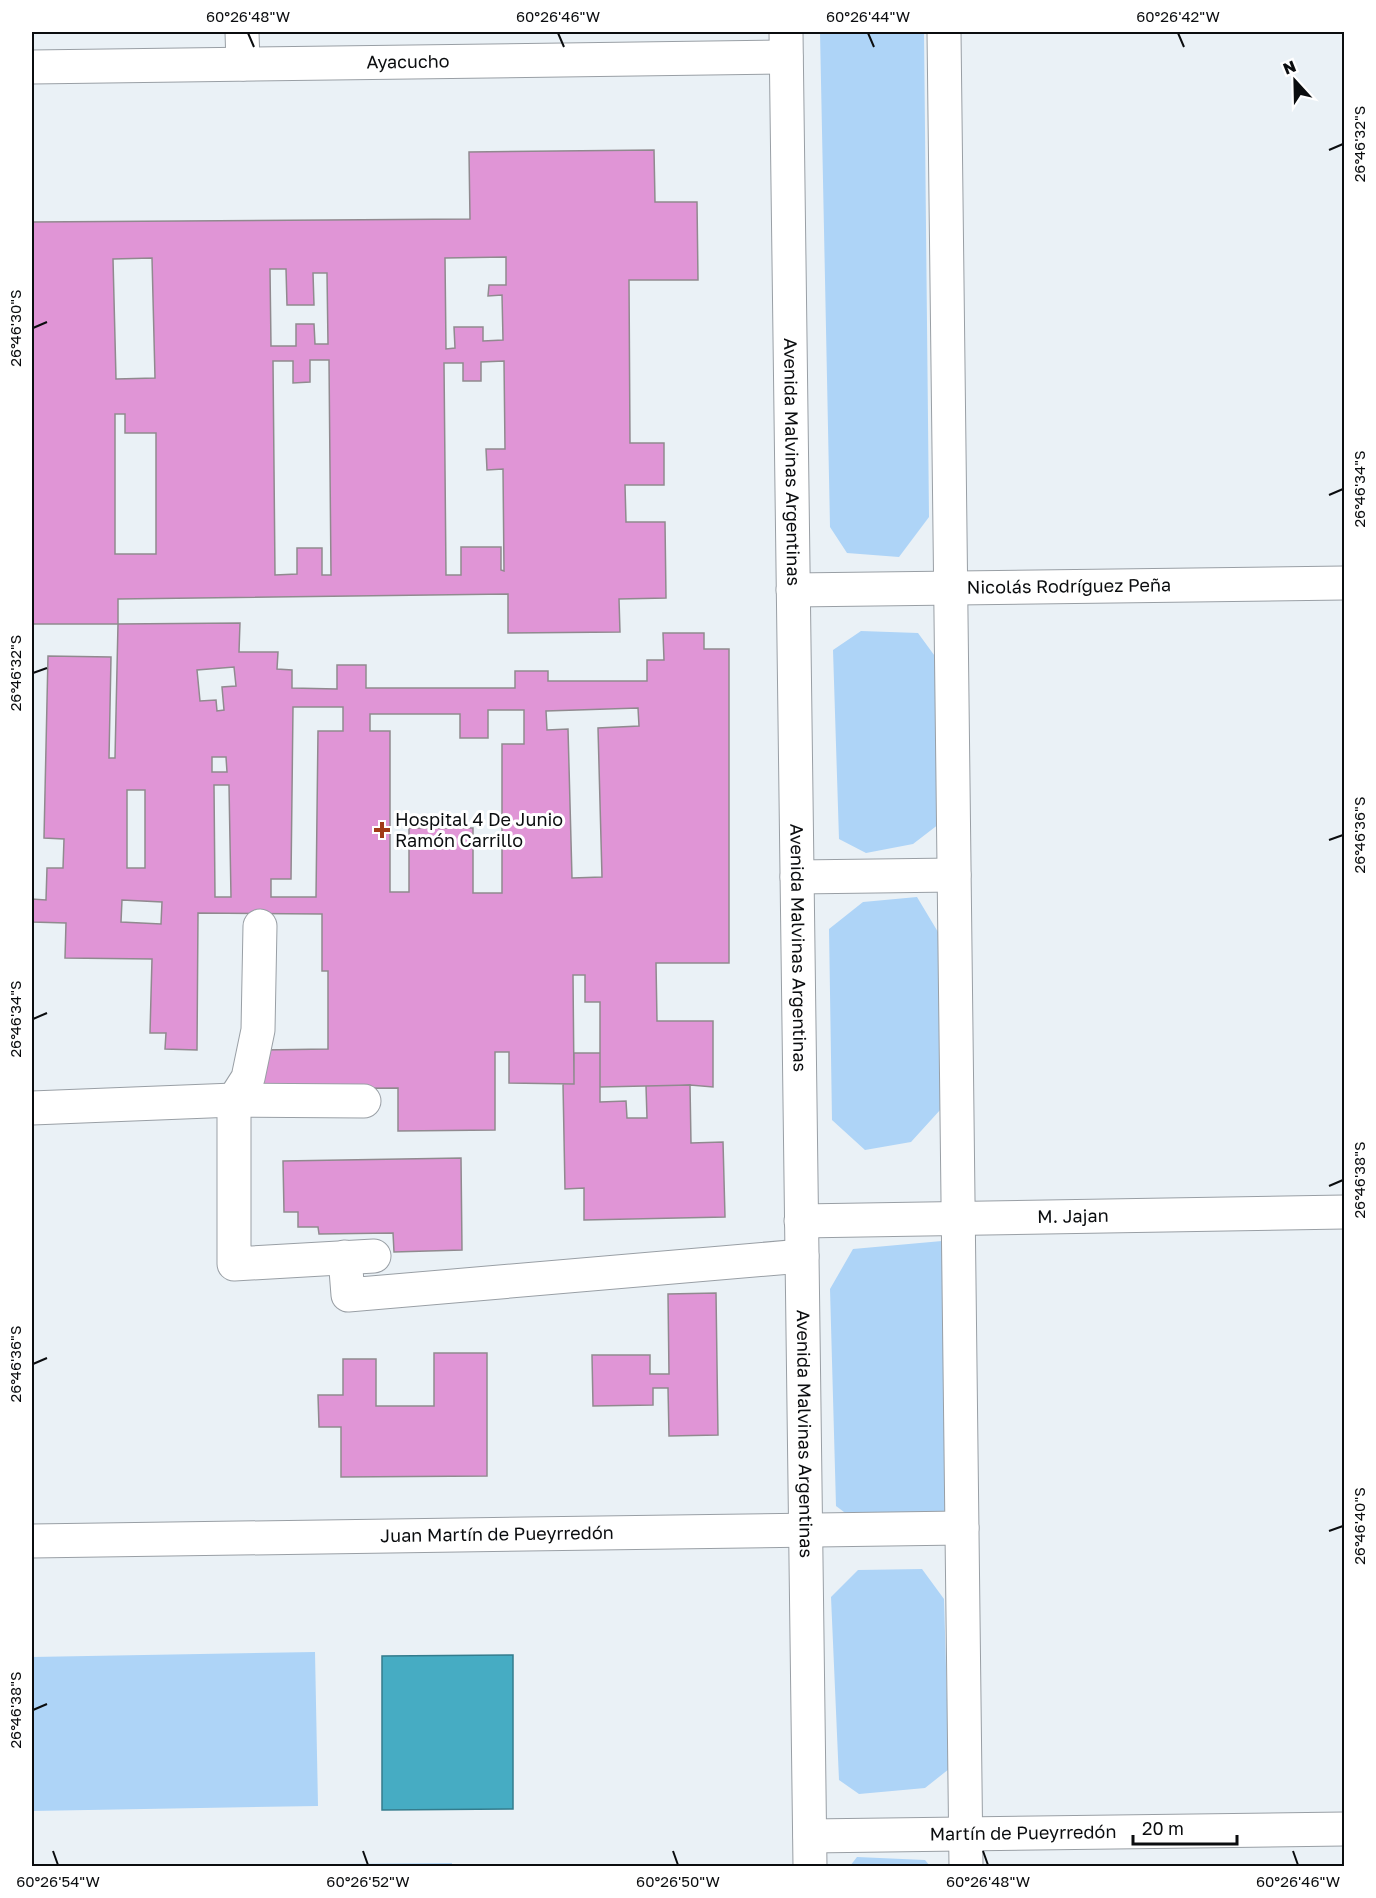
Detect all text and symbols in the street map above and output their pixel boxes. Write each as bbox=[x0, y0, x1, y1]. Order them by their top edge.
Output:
text: 60°26'48"W bbox=[206, 7, 290, 25]
text: 60°26'46"W bbox=[516, 7, 600, 25]
text: 60°26'44"W bbox=[826, 7, 910, 25]
text: 60°26'42"W bbox=[1136, 7, 1220, 25]
street label: Ayacucho bbox=[366, 49, 450, 73]
north arrow bbox=[1265, 51, 1325, 111]
text: N bbox=[1280, 56, 1299, 79]
text: 26°46'32"S bbox=[1350, 106, 1368, 182]
text: 26°46'30"S bbox=[6, 289, 24, 367]
street label: Avenida Malvinas Argentinas bbox=[780, 338, 805, 586]
text: 26°46'34"S bbox=[1350, 450, 1368, 528]
street label: Nicolás Rodríguez Peña bbox=[967, 573, 1171, 598]
text: 26°46'32"S bbox=[6, 635, 24, 711]
text: 26°46'36"S bbox=[1350, 796, 1368, 874]
place label: Hospital 4 De Junio Ramón Carrillo bbox=[395, 808, 563, 851]
marker: Hospital 4 De Junio Ramón Carrillo bbox=[373, 821, 391, 839]
street label: Avenida Malvinas Argentinas bbox=[786, 824, 812, 1072]
text: 26°46'34"S bbox=[6, 980, 24, 1058]
text: 26°46'38"S bbox=[1350, 1141, 1368, 1219]
street label: M. Jajan bbox=[1037, 1204, 1109, 1227]
street label: Avenida Malvinas Argentinas bbox=[793, 1310, 818, 1558]
text: 26°46'36"S bbox=[6, 1325, 24, 1403]
text: 26°46'40"S bbox=[1350, 1487, 1368, 1565]
street label: Juan Martín de Pueyrredón bbox=[380, 1521, 614, 1546]
text: 26°46'38"S bbox=[6, 1671, 24, 1749]
scale bar bbox=[1133, 1808, 1236, 1846]
text: 20 m bbox=[1142, 1817, 1184, 1839]
street label: Martín de Pueyrredón bbox=[929, 1820, 1117, 1844]
text: 60°26'54"W bbox=[16, 1872, 100, 1890]
text: 60°26'52"W bbox=[326, 1872, 410, 1890]
text: 60°26'50"W bbox=[636, 1872, 720, 1890]
text: 60°26'48"W bbox=[946, 1872, 1030, 1890]
text: 60°26'46"W bbox=[1256, 1872, 1340, 1890]

